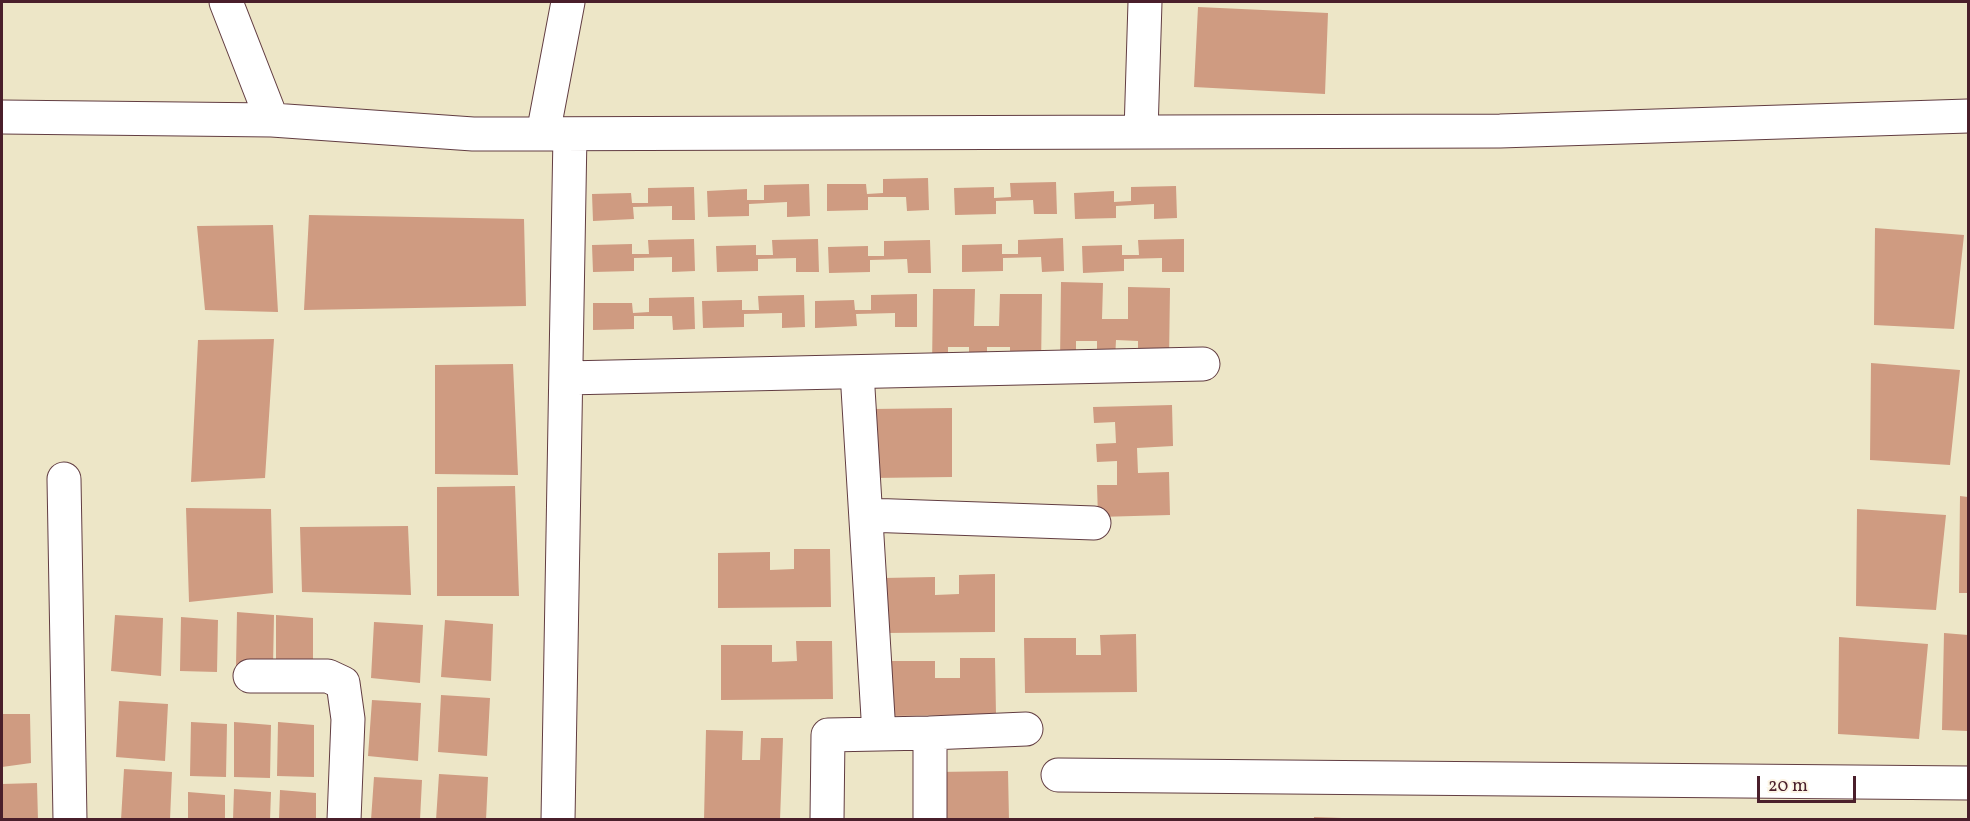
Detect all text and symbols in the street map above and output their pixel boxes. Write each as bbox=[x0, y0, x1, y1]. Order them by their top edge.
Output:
scale bar bbox=[1760, 764, 1859, 802]
text: 20 m bbox=[1768, 774, 1808, 799]

